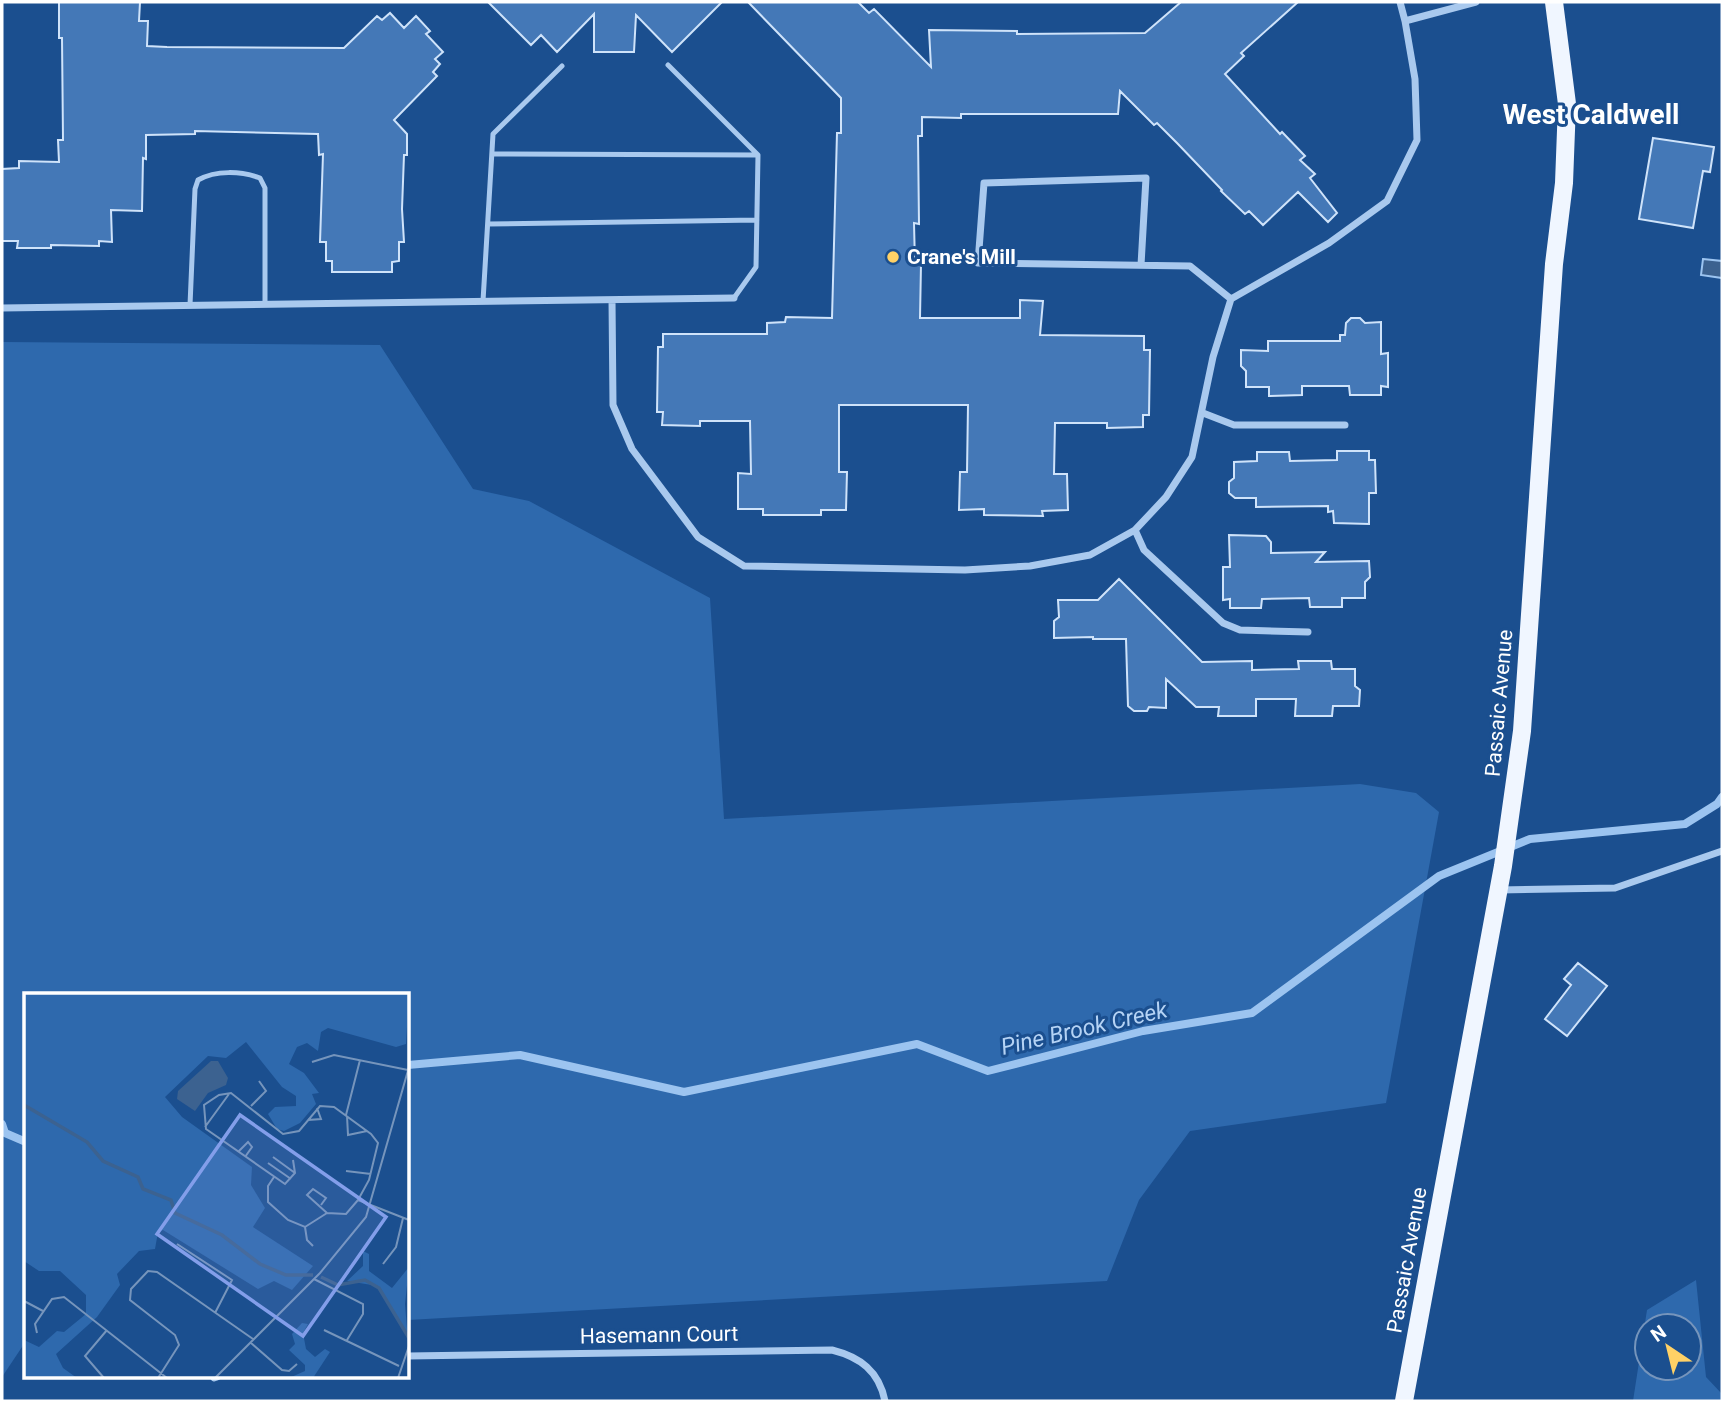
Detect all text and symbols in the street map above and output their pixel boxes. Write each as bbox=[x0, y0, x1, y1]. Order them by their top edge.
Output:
district label: West Caldwell bbox=[1503, 98, 1680, 131]
place label: Crane's Mill bbox=[907, 245, 1016, 269]
marker: Crane's Mill bbox=[885, 249, 901, 265]
street label: Passaic Avenue bbox=[1481, 628, 1517, 778]
inset map bbox=[24, 993, 410, 1378]
water label: Pine Brook Creek bbox=[998, 996, 1171, 1061]
street label: Passaic Avenue bbox=[1382, 1185, 1432, 1335]
north arrow bbox=[1633, 1312, 1703, 1382]
text: N bbox=[1646, 1320, 1671, 1347]
street label: Hasemann Court bbox=[580, 1322, 738, 1348]

